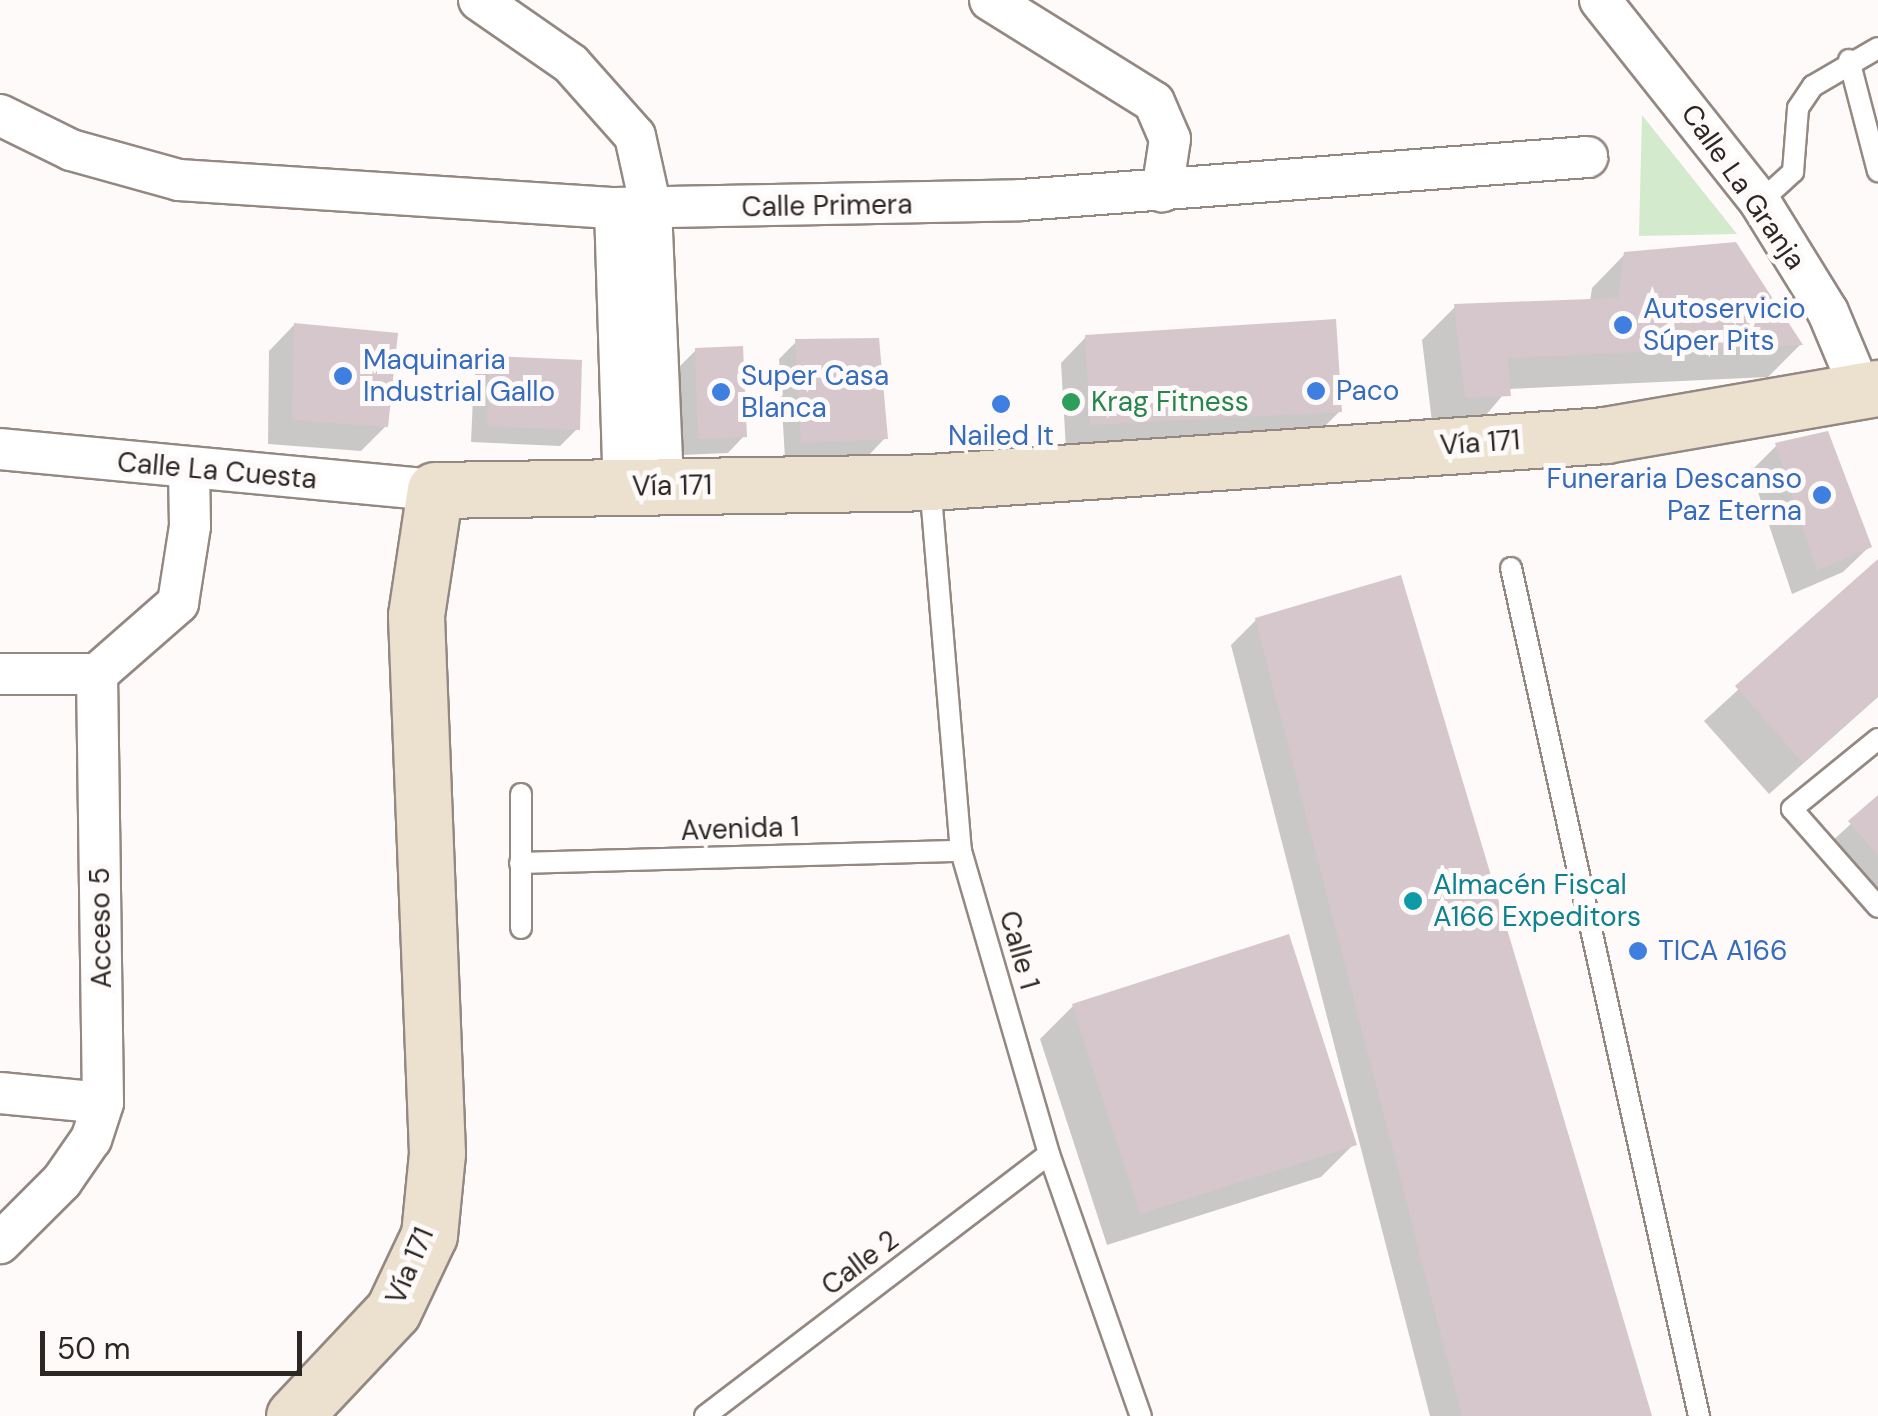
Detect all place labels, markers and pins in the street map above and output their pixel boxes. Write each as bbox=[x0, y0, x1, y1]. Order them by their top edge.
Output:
place label: Autoservicio Súper Pits bbox=[1643, 292, 1806, 358]
marker: Autoservicio Súper Pits bbox=[1612, 314, 1634, 336]
place label: Maquinaria Industrial Gallo bbox=[363, 343, 555, 409]
place label: Super Casa Blanca bbox=[741, 359, 889, 425]
marker: Maquinaria Industrial Gallo bbox=[332, 365, 354, 387]
place label: Paco bbox=[1336, 374, 1399, 408]
marker: Paco bbox=[1305, 380, 1327, 402]
marker: Super Casa Blanca bbox=[710, 381, 732, 403]
place label: Krag Fitness bbox=[1091, 385, 1249, 419]
marker: Krag Fitness bbox=[1060, 391, 1082, 413]
marker: Nailed It bbox=[990, 393, 1012, 415]
place label: Nailed It bbox=[948, 419, 1054, 453]
place label: Funeraria Descanso Paz Eterna bbox=[1546, 462, 1802, 528]
marker: Funeraria Descanso Paz Eterna bbox=[1811, 484, 1833, 506]
place label: Almacén Fiscal A166 Expeditors bbox=[1433, 868, 1641, 934]
marker: Almacén Fiscal A166 Expeditors bbox=[1402, 890, 1424, 912]
place label: TICA A166 bbox=[1658, 934, 1788, 968]
marker: TICA A166 bbox=[1627, 940, 1649, 962]

